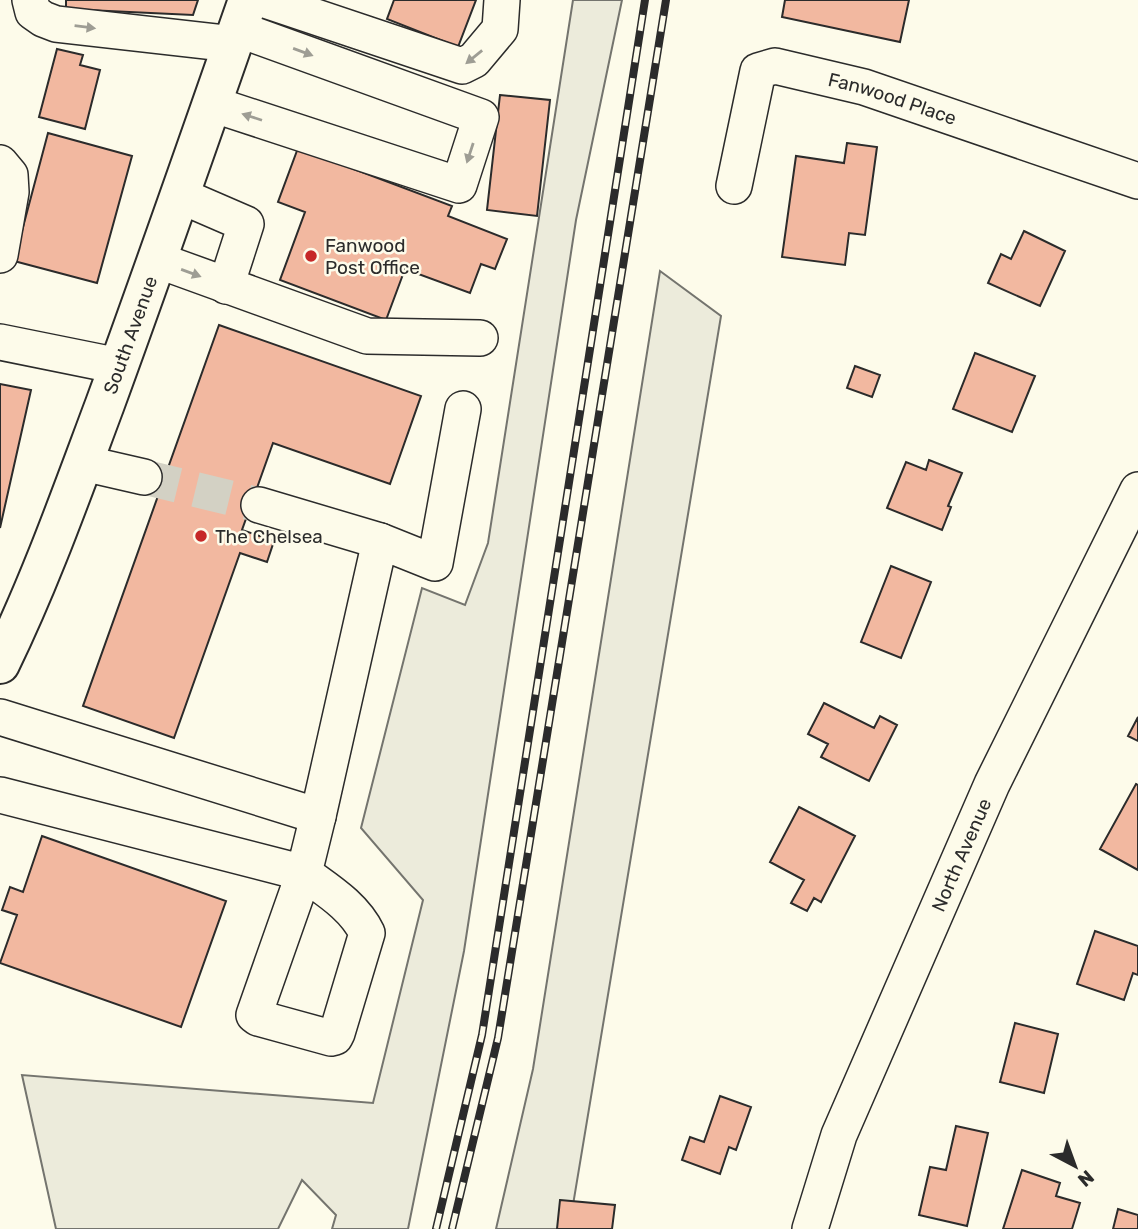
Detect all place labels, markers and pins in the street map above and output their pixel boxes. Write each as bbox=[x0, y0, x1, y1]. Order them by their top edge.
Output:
place label: Fanwood Post Office bbox=[325, 234, 420, 279]
marker: Fanwood Post Office bbox=[303, 248, 319, 264]
place label: The Chelsea bbox=[215, 525, 323, 548]
marker: The Chelsea bbox=[193, 528, 209, 544]

